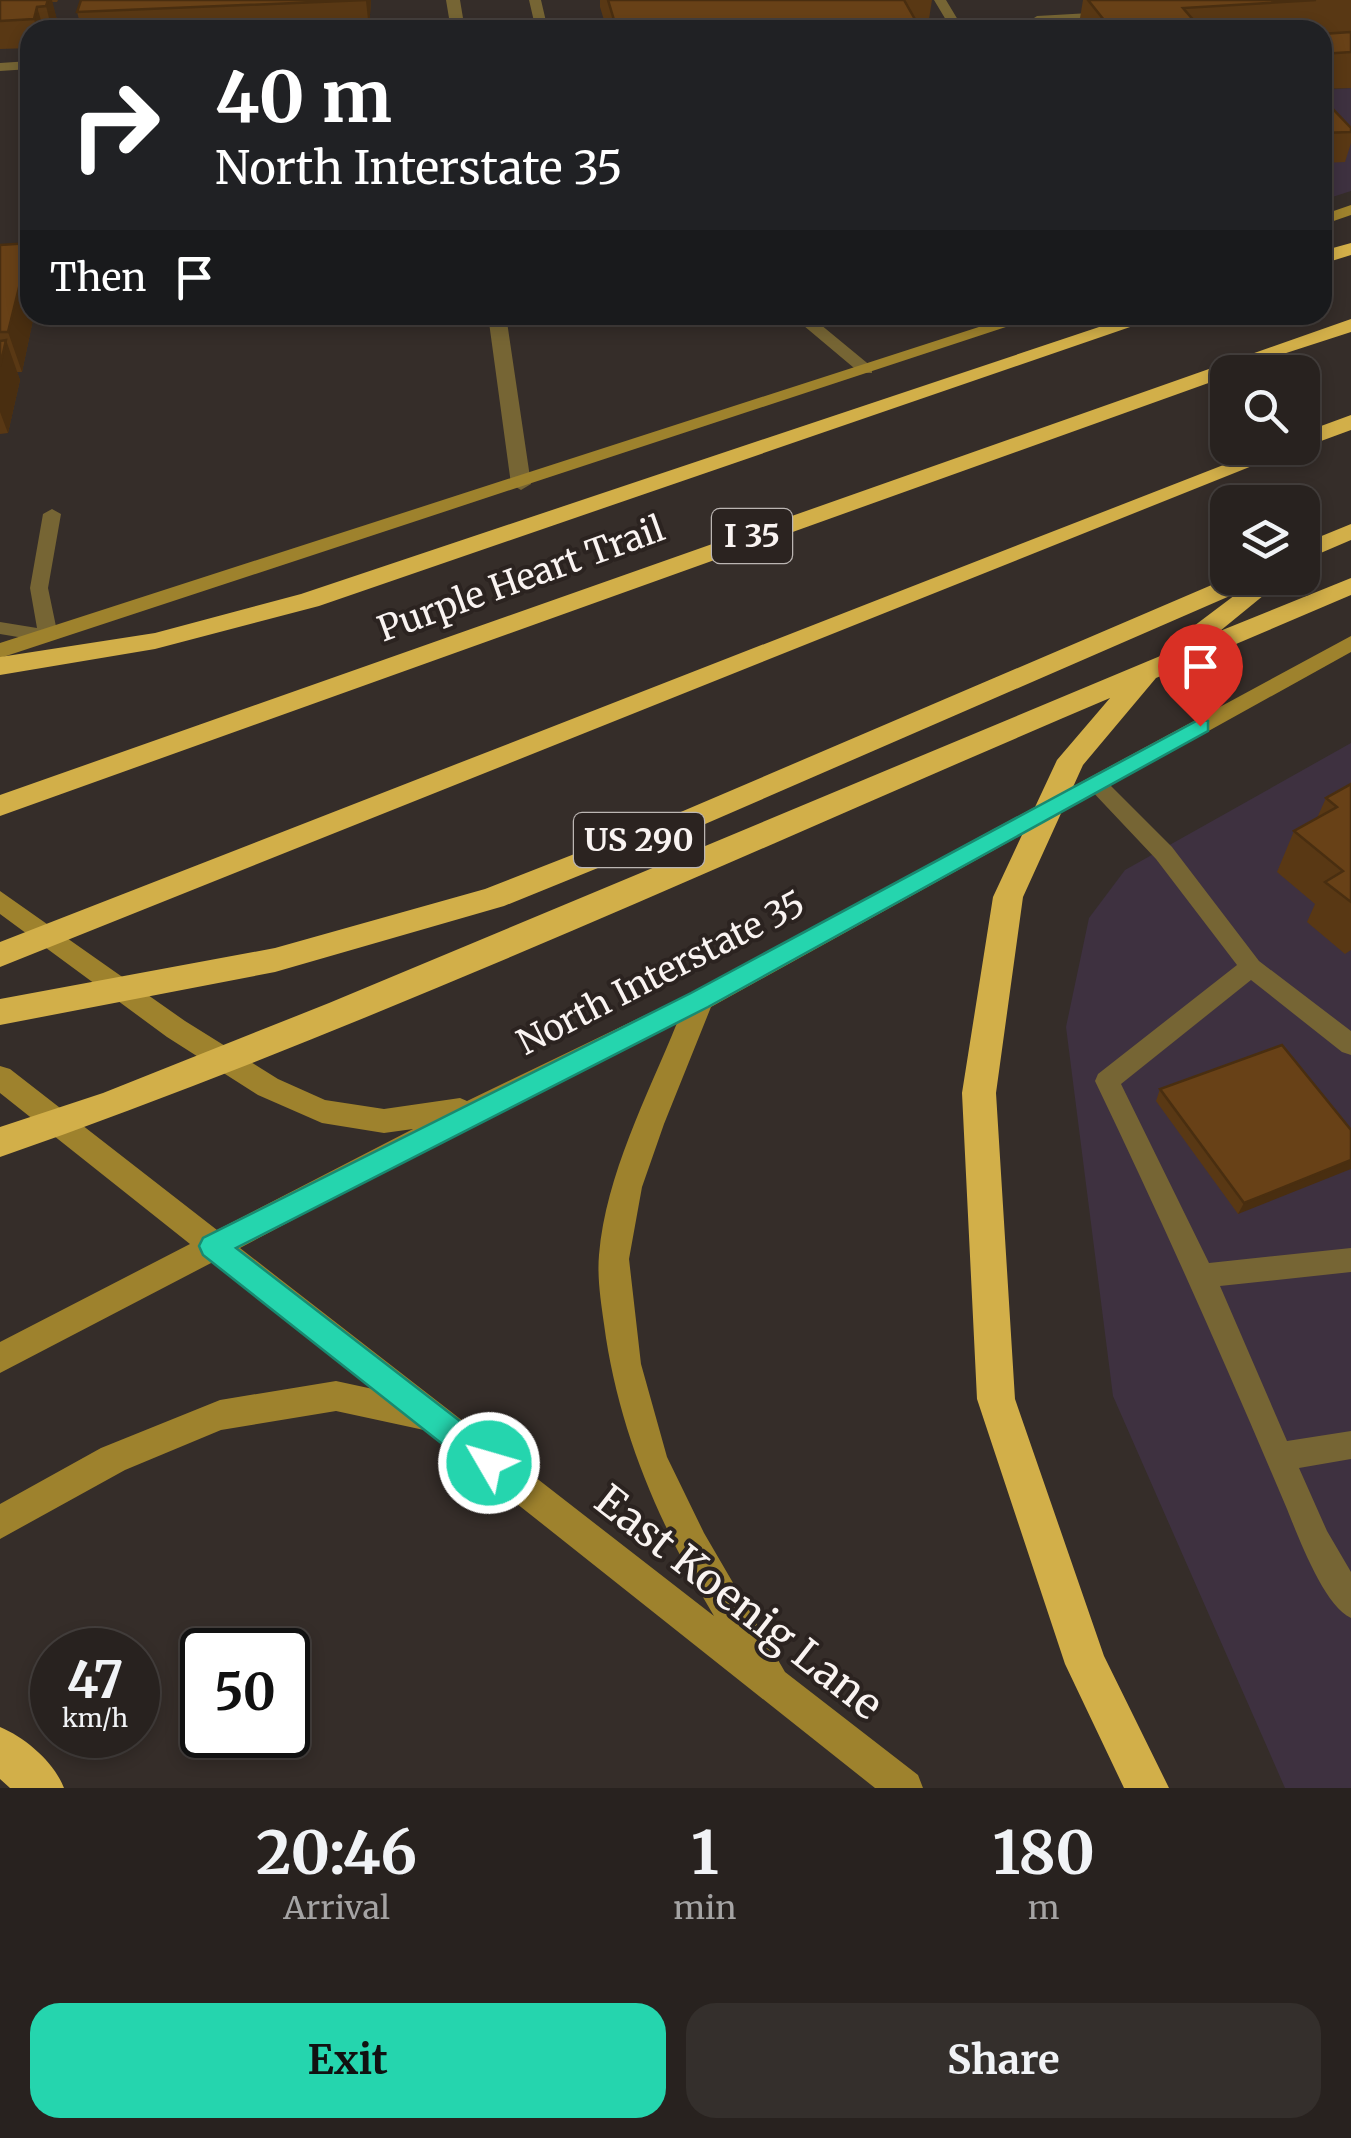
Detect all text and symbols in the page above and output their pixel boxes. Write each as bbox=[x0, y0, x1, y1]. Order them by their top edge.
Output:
text: 40 m bbox=[215, 53, 392, 141]
icon: right bbox=[50, 60, 180, 190]
text: North Interstate 35 bbox=[215, 140, 623, 196]
icon: arrive bbox=[167, 250, 222, 305]
text: Then bbox=[50, 254, 147, 301]
map controls bbox=[1210, 355, 1320, 595]
button: search bbox=[1210, 355, 1320, 465]
button: layers bbox=[1210, 485, 1320, 595]
street label: Purple Heart Trail bbox=[372, 507, 670, 651]
road number: I 35 bbox=[712, 509, 792, 563]
pin bbox=[1158, 624, 1243, 727]
icon: arrive bbox=[1173, 639, 1228, 694]
road number: US 290 bbox=[574, 813, 704, 867]
street label: North Interstate 35 bbox=[510, 881, 812, 1065]
position arrow bbox=[437, 1411, 541, 1515]
street label: East Koenig Lane bbox=[584, 1474, 893, 1731]
speed limit sign: 50 bbox=[180, 1628, 310, 1758]
text: 47 bbox=[67, 1649, 123, 1712]
text: km/h bbox=[62, 1702, 128, 1734]
text: 20:46 bbox=[256, 1815, 417, 1890]
text: 1 bbox=[691, 1815, 719, 1890]
text: 180 bbox=[992, 1815, 1095, 1890]
text: Arrival bbox=[283, 1888, 390, 1928]
text: min bbox=[673, 1888, 736, 1928]
text: m bbox=[1028, 1888, 1060, 1928]
button: Exit bbox=[30, 2003, 666, 2118]
button: Share bbox=[686, 2003, 1321, 2118]

